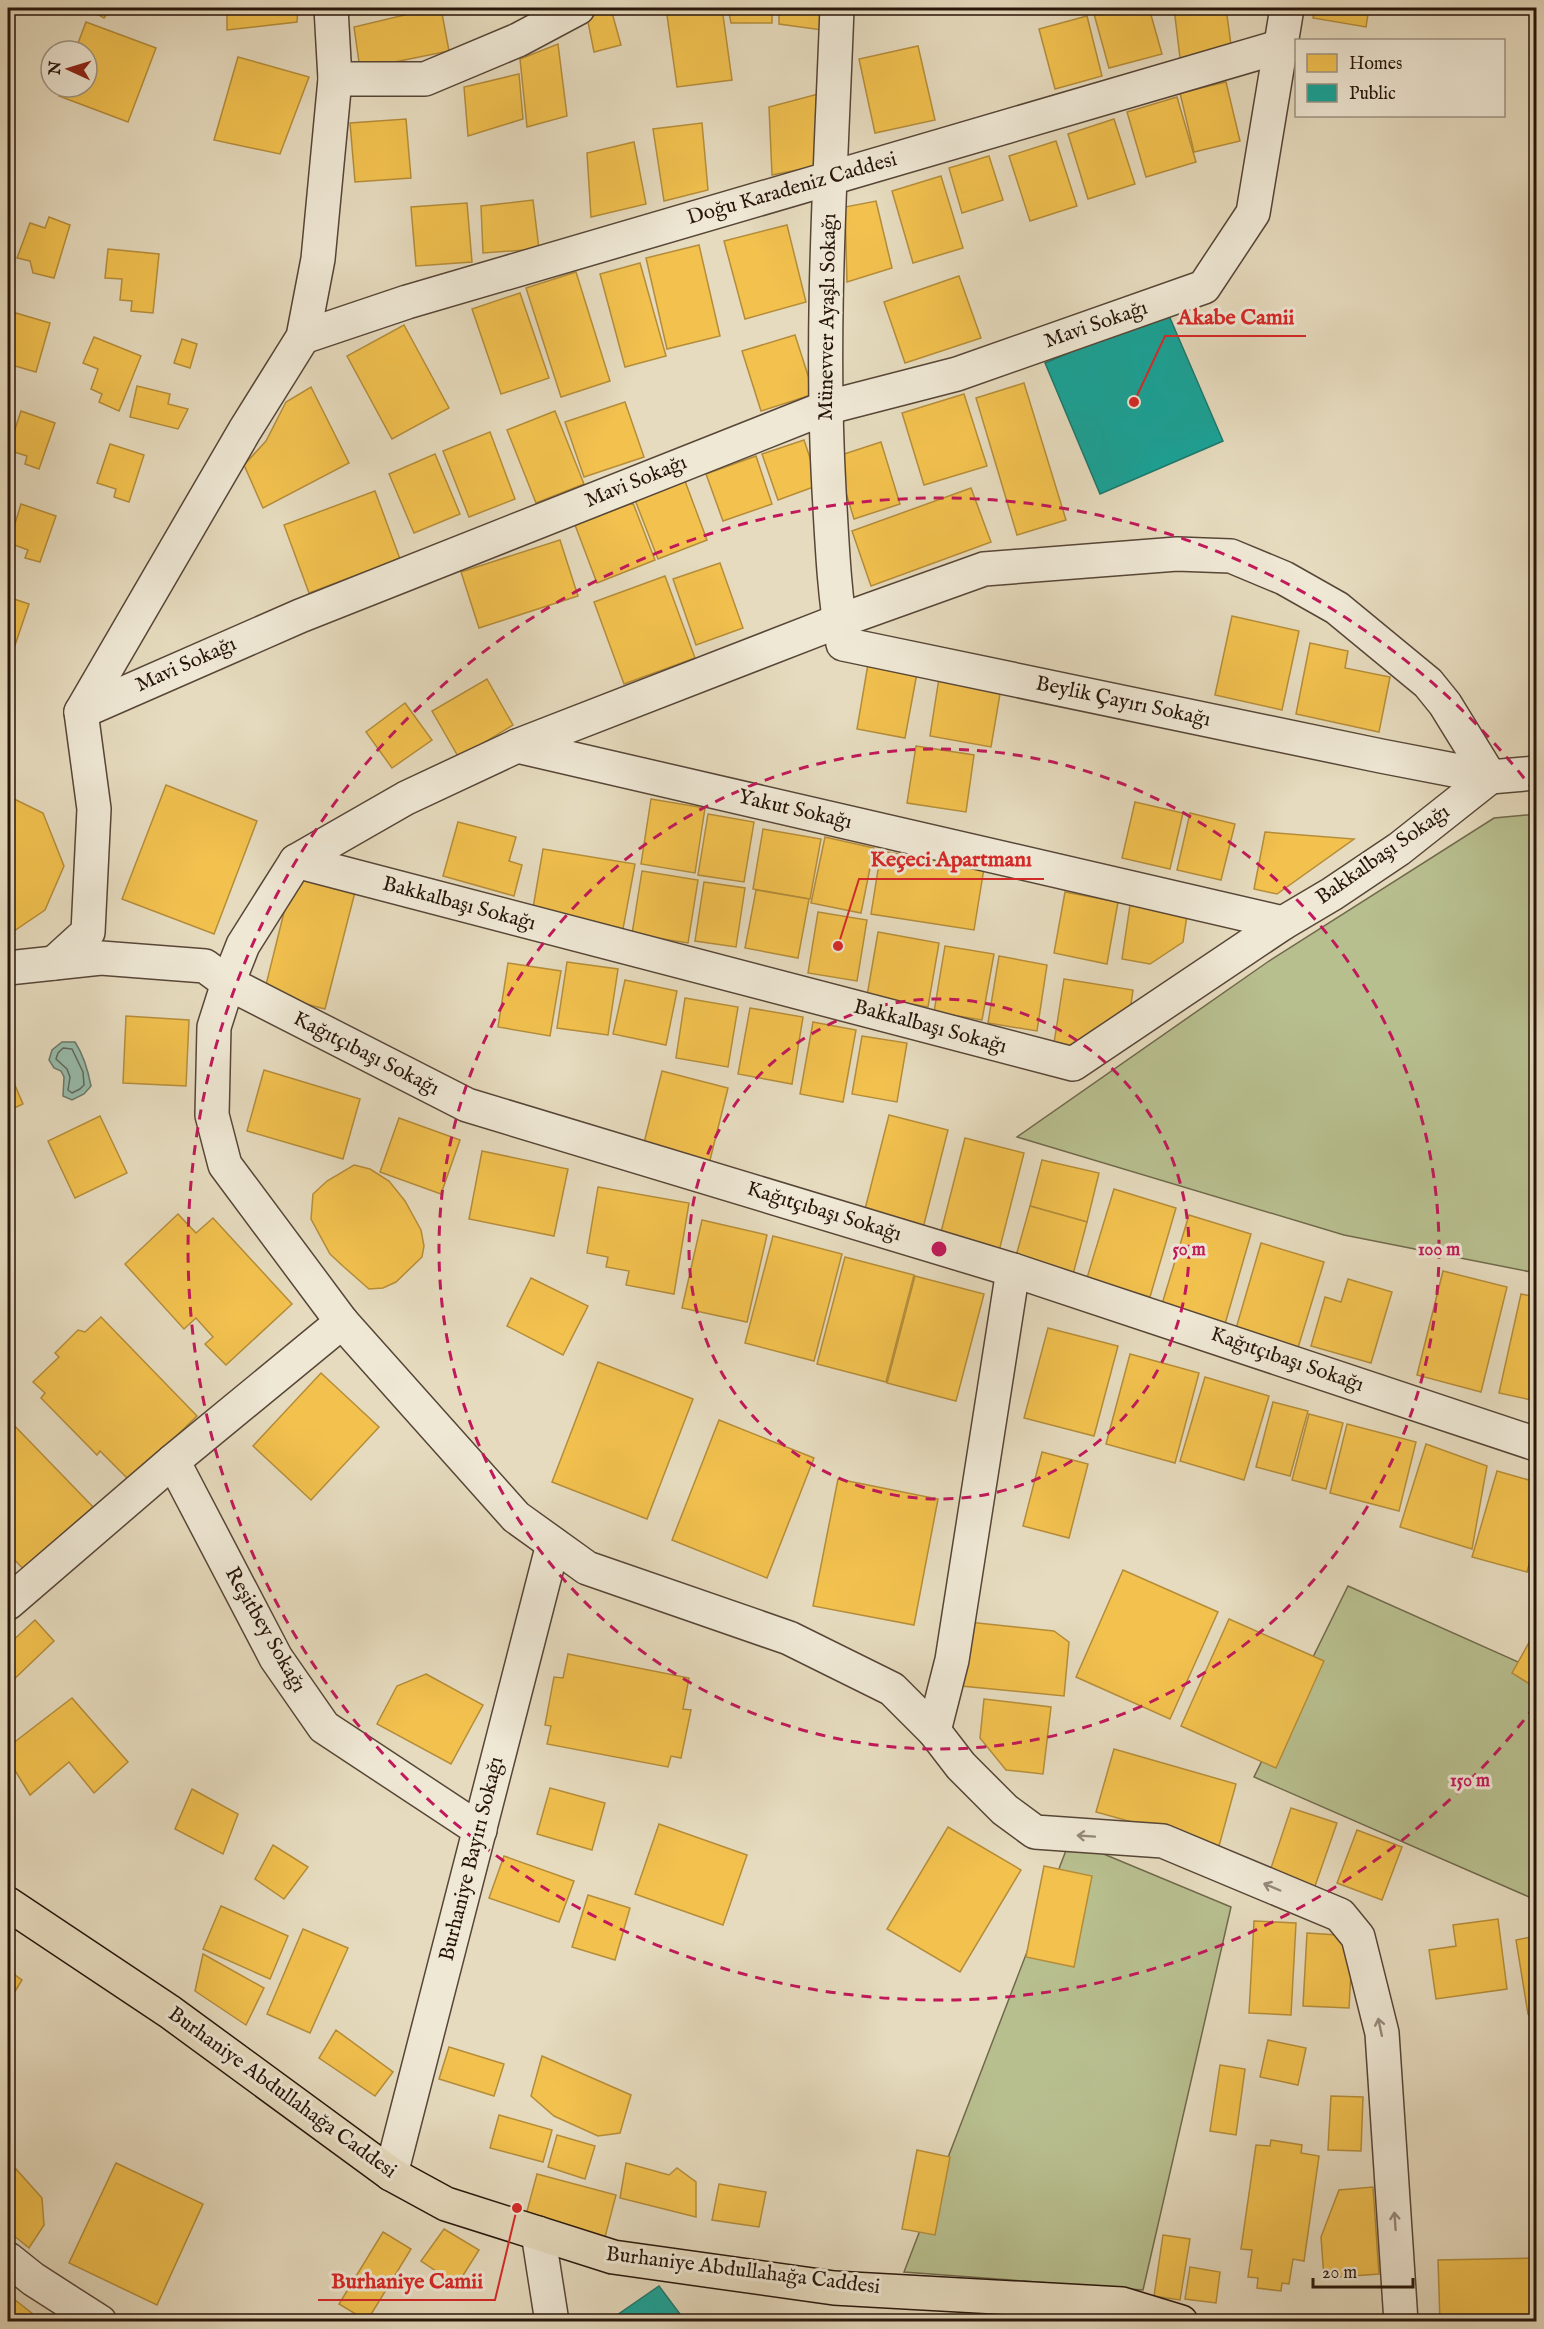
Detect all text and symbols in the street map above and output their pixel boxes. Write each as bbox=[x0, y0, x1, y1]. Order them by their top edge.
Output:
north arrow bbox=[39, 39, 99, 99]
legend bbox=[1295, 39, 1505, 117]
text: Homes bbox=[1349, 53, 1402, 76]
text: N bbox=[46, 60, 67, 77]
text: Public bbox=[1349, 83, 1396, 106]
street label: Doğu Karadeniz Caddesi bbox=[684, 146, 900, 232]
street label: Münevver Ayaşlı Sokağı bbox=[813, 213, 843, 421]
street label: Mavi Sokağı bbox=[1041, 295, 1151, 355]
callout: Akabe Camii bbox=[1165, 296, 1306, 336]
text: Akabe Camii bbox=[1177, 304, 1295, 332]
street label: Mavi Sokağı bbox=[581, 449, 691, 515]
street label: Mavi Sokağı bbox=[131, 631, 241, 699]
street label: Beylik Çayırı Sokağı bbox=[1033, 670, 1213, 734]
street label: Yakut Sokağı bbox=[735, 784, 855, 836]
street label: Bakkalbaşı Sokağı bbox=[1311, 799, 1455, 911]
callout: Keçeci Apartmanı bbox=[859, 839, 1044, 879]
text: Keçeci Apartmanı bbox=[870, 846, 1032, 874]
street label: Bakkalbaşı Sokağı bbox=[379, 871, 539, 937]
street label: Bakkalbaşı Sokağı bbox=[850, 994, 1010, 1060]
street label: Kağıtçıbaşı Sokağı bbox=[288, 1006, 444, 1102]
street label: Kağıtçıbaşı Sokağı bbox=[743, 1176, 905, 1248]
centre of rings bbox=[929, 1239, 949, 1259]
text: 50 m bbox=[1172, 1239, 1206, 1262]
text: 100 m bbox=[1418, 1239, 1460, 1262]
street label: Kağıtçıbaşı Sokağı bbox=[1207, 1321, 1367, 1399]
street label: Reşitbey Sokağı bbox=[218, 1562, 312, 1698]
street label: Burhaniye Bayırı Sokağı bbox=[434, 1754, 510, 1964]
text: 150 m bbox=[1450, 1770, 1490, 1793]
one-way arrow bbox=[1077, 1830, 1097, 1841]
one-way arrow bbox=[1263, 1881, 1281, 1892]
street label: Burhaniye Abdullahağa Caddesi bbox=[162, 2001, 402, 2185]
one-way arrow bbox=[1374, 2018, 1385, 2037]
one-way arrow bbox=[1389, 2212, 1400, 2232]
street label: Burhaniye Abdullahağa Caddesi bbox=[604, 2241, 882, 2301]
scale bar bbox=[1313, 2251, 1414, 2289]
callout: Burhaniye Camii bbox=[318, 2260, 495, 2300]
text: 20 m bbox=[1322, 2262, 1357, 2285]
text: Burhaniye Camii bbox=[331, 2268, 483, 2296]

